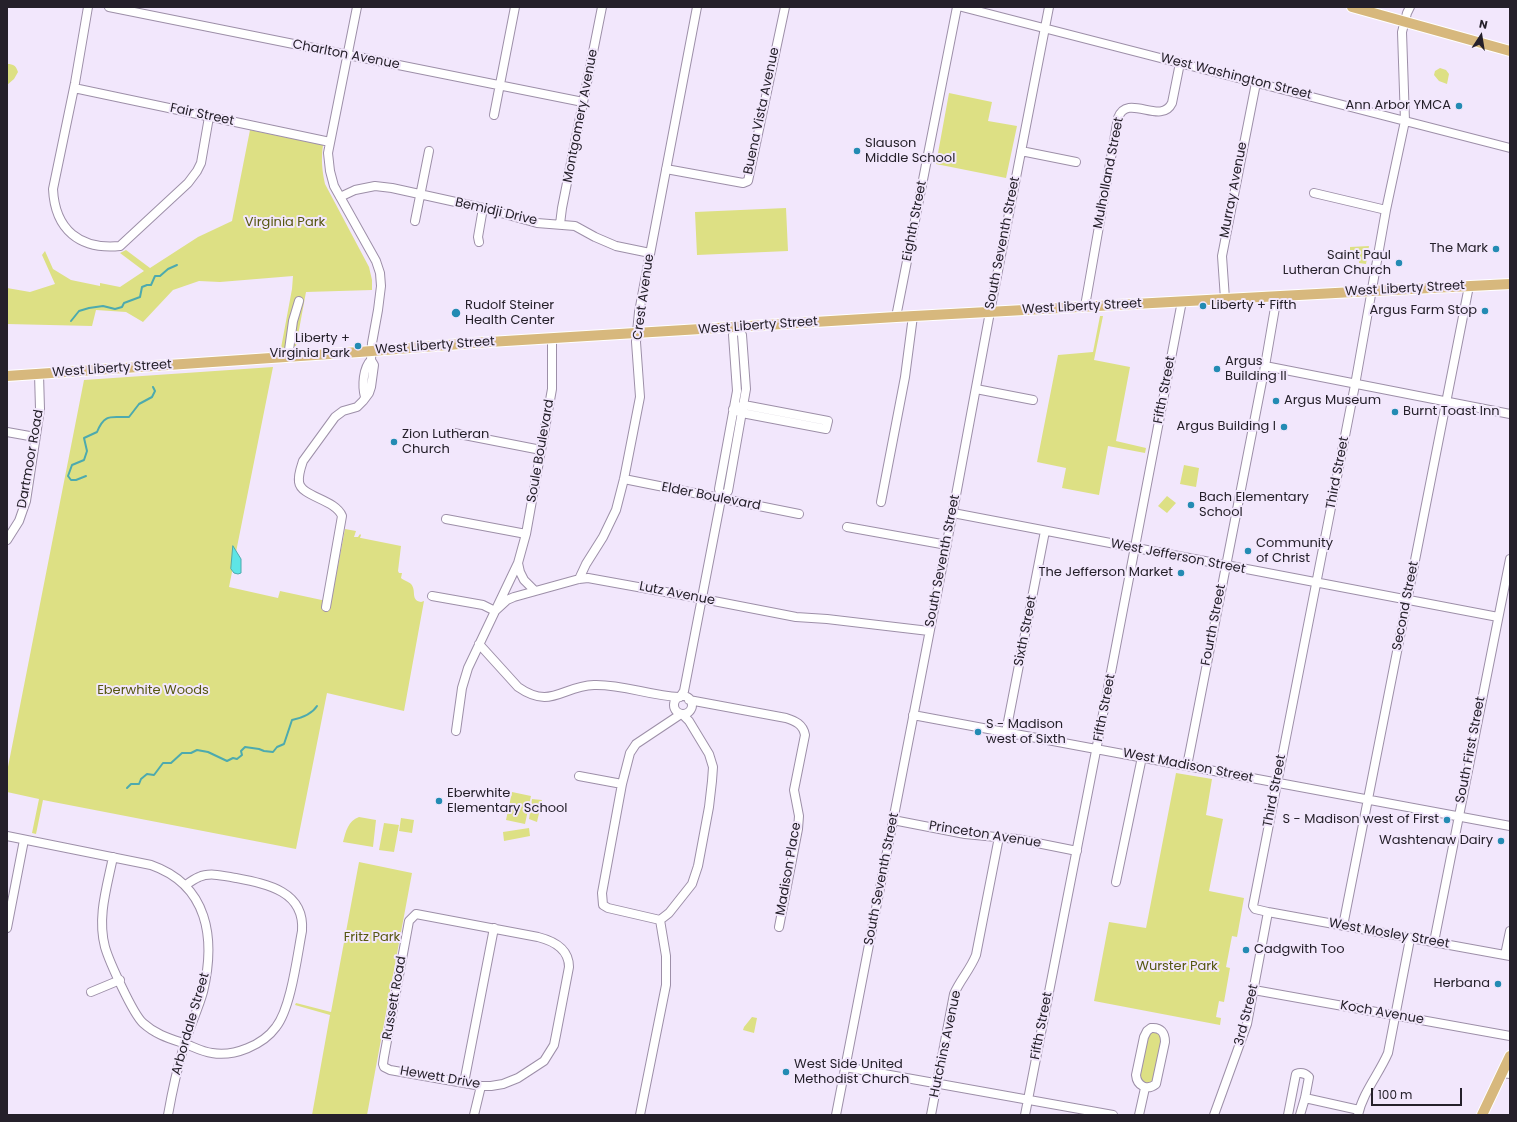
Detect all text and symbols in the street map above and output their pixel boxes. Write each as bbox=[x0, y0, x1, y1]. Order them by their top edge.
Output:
north arrow bbox=[1461, 16, 1501, 56]
text: N bbox=[1478, 16, 1489, 33]
street label: Charlton Avenue bbox=[291, 37, 401, 73]
street label: Buena Vista Avenue bbox=[741, 46, 783, 176]
street label: Montgomery Avenue bbox=[560, 48, 602, 184]
street label: West Washington Street bbox=[1159, 51, 1313, 103]
place label: Ann Arbor YMCA bbox=[1346, 98, 1451, 114]
street label: Fair Street bbox=[169, 101, 235, 129]
marker: Ann Arbor YMCA bbox=[1454, 101, 1464, 111]
street label: Mulholland Street bbox=[1091, 116, 1127, 230]
place label: Slauson Middle School bbox=[865, 136, 955, 167]
street label: Murray Avenue bbox=[1217, 141, 1251, 239]
marker: Slauson Middle School bbox=[852, 146, 862, 156]
street label: South Seventh Street bbox=[982, 175, 1024, 311]
street label: Eighth Street bbox=[900, 179, 930, 263]
street label: Bemidji Drive bbox=[453, 195, 539, 229]
park label: Virginia Park bbox=[245, 215, 325, 231]
place label: The Mark bbox=[1430, 241, 1488, 257]
marker: The Mark bbox=[1491, 244, 1501, 254]
place label: Saint Paul Lutheran Church bbox=[1283, 248, 1391, 279]
street label: Crest Avenue bbox=[630, 253, 658, 341]
marker: Saint Paul Lutheran Church bbox=[1394, 258, 1404, 268]
street label: West Liberty Street bbox=[1345, 278, 1465, 300]
street label: West Liberty Street bbox=[1022, 296, 1142, 318]
place label: Rudolf Steiner Health Center bbox=[465, 298, 555, 329]
place label: Liberty + Fifth bbox=[1211, 298, 1296, 314]
marker: Liberty + Fifth bbox=[1198, 301, 1208, 311]
place label: Argus Farm Stop bbox=[1370, 303, 1477, 319]
marker: Argus Farm Stop bbox=[1480, 306, 1490, 316]
marker: Rudolf Steiner Health Center bbox=[450, 307, 462, 319]
street label: West Liberty Street bbox=[698, 314, 818, 338]
place label: Liberty + Virginia Park bbox=[270, 331, 350, 362]
street label: West Liberty Street bbox=[375, 334, 495, 358]
marker: Liberty + Virginia Park bbox=[353, 341, 363, 351]
place label: Argus Building II bbox=[1225, 354, 1287, 385]
street label: Fifth Street bbox=[1151, 355, 1179, 425]
street label: West Liberty Street bbox=[52, 357, 172, 381]
marker: Argus Building II bbox=[1212, 364, 1222, 374]
place label: Argus Museum bbox=[1284, 393, 1381, 409]
marker: Argus Museum bbox=[1271, 396, 1281, 406]
street label: Soule Boulevard bbox=[524, 398, 558, 504]
place label: Burnt Toast Inn bbox=[1403, 404, 1500, 420]
marker: Burnt Toast Inn bbox=[1390, 407, 1400, 417]
street label: Dartmoor Road bbox=[15, 409, 47, 509]
place label: Argus Building I bbox=[1177, 419, 1276, 435]
marker: Argus Building I bbox=[1279, 422, 1289, 432]
place label: Zion Lutheran Church bbox=[402, 427, 489, 458]
street label: Third Street bbox=[1323, 435, 1353, 511]
marker: Zion Lutheran Church bbox=[389, 437, 399, 447]
street label: Elder Boulevard bbox=[660, 480, 762, 514]
place label: Bach Elementary School bbox=[1199, 490, 1309, 521]
street label: South Seventh Street bbox=[922, 493, 964, 629]
marker: Bach Elementary School bbox=[1186, 500, 1196, 510]
street label: West Jefferson Street bbox=[1109, 536, 1247, 578]
place label: Community of Christ bbox=[1256, 536, 1333, 567]
marker: Community of Christ bbox=[1243, 546, 1253, 556]
street label: Second Street bbox=[1390, 560, 1422, 652]
place label: The Jefferson Market bbox=[1038, 565, 1173, 581]
marker: The Jefferson Market bbox=[1176, 568, 1186, 578]
street label: Lutz Avenue bbox=[638, 579, 716, 609]
street label: Fourth Street bbox=[1198, 583, 1230, 667]
street label: Sixth Street bbox=[1012, 594, 1040, 668]
street label: Fifth Street bbox=[1091, 673, 1119, 743]
park label: Eberwhite Woods bbox=[97, 683, 209, 699]
street label: South First Street bbox=[1453, 695, 1489, 805]
place label: S - Madison west of Sixth bbox=[986, 717, 1066, 748]
marker: S - Madison west of Sixth bbox=[973, 727, 983, 737]
street label: West Madison Street bbox=[1121, 746, 1255, 786]
street label: Third Street bbox=[1260, 753, 1290, 829]
place label: Eberwhite Elementary School bbox=[447, 786, 568, 817]
marker: Eberwhite Elementary School bbox=[434, 796, 444, 806]
street label: South Seventh Street bbox=[861, 811, 903, 947]
place label: S - Madison west of First bbox=[1283, 812, 1439, 828]
marker: S - Madison west of First bbox=[1442, 815, 1452, 825]
street label: Princeton Avenue bbox=[928, 818, 1042, 852]
street label: Madison Place bbox=[773, 821, 805, 917]
place label: Washtenaw Dairy bbox=[1379, 833, 1493, 849]
marker: Washtenaw Dairy bbox=[1496, 836, 1506, 846]
street label: West Mosley Street bbox=[1327, 916, 1451, 952]
park label: Fritz Park bbox=[344, 930, 400, 946]
place label: Cadgwith Too bbox=[1254, 942, 1344, 958]
marker: Cadgwith Too bbox=[1241, 945, 1251, 955]
street label: Russett Road bbox=[380, 955, 410, 1041]
park label: Wurster Park bbox=[1136, 959, 1218, 975]
street label: Arbordale Street bbox=[169, 971, 213, 1077]
place label: Herbana bbox=[1433, 976, 1490, 992]
marker: Herbana bbox=[1493, 979, 1503, 989]
street label: 3rd Street bbox=[1232, 983, 1262, 1047]
street label: Hutchins Avenue bbox=[927, 989, 965, 1099]
street label: Fifth Street bbox=[1028, 991, 1056, 1061]
street label: Koch Avenue bbox=[1339, 998, 1425, 1028]
place label: West Side United Methodist Church bbox=[794, 1057, 909, 1088]
street label: Hewett Drive bbox=[399, 1063, 481, 1093]
marker: West Side United Methodist Church bbox=[781, 1067, 791, 1077]
scale bar bbox=[1373, 1080, 1464, 1106]
text: 100 m bbox=[1378, 1086, 1412, 1103]

